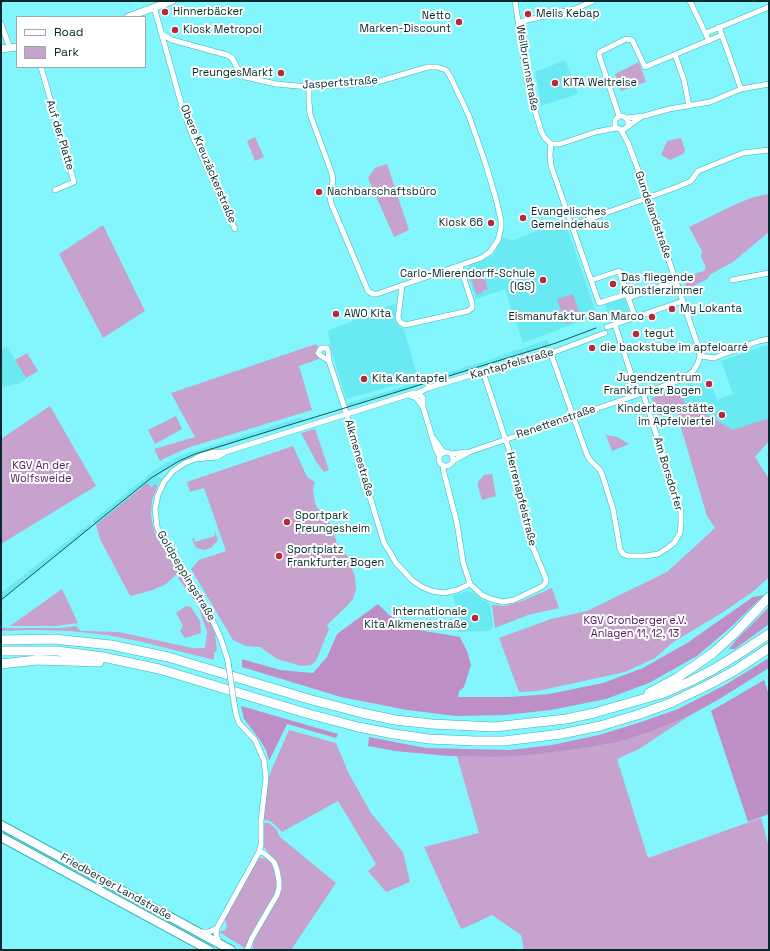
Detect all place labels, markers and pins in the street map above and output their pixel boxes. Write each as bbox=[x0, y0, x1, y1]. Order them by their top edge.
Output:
place label: Hinnerbäcker bbox=[173, 5, 243, 19]
marker: Hinnerbäcker bbox=[160, 7, 170, 17]
place label: Melis Kebap bbox=[536, 7, 600, 21]
place label: Netto Marken-Discount bbox=[360, 9, 451, 35]
marker: Melis Kebap bbox=[523, 9, 533, 19]
marker: Netto Marken-Discount bbox=[454, 17, 464, 27]
place label: Kiosk Metropol bbox=[183, 23, 262, 37]
marker: Kiosk Metropol bbox=[170, 25, 180, 35]
place label: PreungesMarkt bbox=[192, 66, 273, 80]
marker: PreungesMarkt bbox=[276, 68, 286, 78]
place label: KITA Weltreise bbox=[563, 76, 637, 90]
marker: KITA Weltreise bbox=[550, 78, 560, 88]
place label: Nachbarschaftsbüro bbox=[327, 185, 436, 199]
marker: Nachbarschaftsbüro bbox=[314, 187, 324, 197]
place label: Evangelisches Gemeindehaus bbox=[531, 205, 609, 231]
marker: Evangelisches Gemeindehaus bbox=[518, 213, 528, 223]
place label: Kiosk 66 bbox=[439, 216, 483, 230]
marker: Kiosk 66 bbox=[486, 218, 496, 228]
place label: Carlo-Mierendorff-Schule (IGS) bbox=[400, 267, 535, 293]
place label: Das fliegende Künstlerzimmer bbox=[621, 271, 703, 297]
marker: Carlo-Mierendorff-Schule (IGS) bbox=[538, 275, 548, 285]
marker: Das fliegende Künstlerzimmer bbox=[608, 279, 618, 289]
place label: My Lokanta bbox=[680, 302, 742, 316]
marker: My Lokanta bbox=[667, 304, 677, 314]
place label: AWO Kita bbox=[344, 307, 391, 321]
marker: AWO Kita bbox=[331, 309, 341, 319]
place label: Eismanufaktur San Marco bbox=[509, 310, 644, 324]
marker: Eismanufaktur San Marco bbox=[647, 312, 657, 322]
place label: tegut bbox=[644, 327, 674, 341]
marker: tegut bbox=[631, 329, 641, 339]
place label: die backstube im apfelcarré bbox=[600, 341, 748, 355]
marker: die backstube im apfelcarré bbox=[587, 343, 597, 353]
place label: Jugendzentrum Frankfurter Bogen bbox=[604, 371, 701, 397]
place label: Kita Kantapfel bbox=[372, 372, 447, 386]
marker: Kita Kantapfel bbox=[359, 374, 369, 384]
marker: Jugendzentrum Frankfurter Bogen bbox=[704, 379, 714, 389]
place label: Kindertagesstätte im Apfelviertel bbox=[617, 402, 714, 428]
marker: Kindertagesstätte im Apfelviertel bbox=[717, 410, 727, 420]
place label: Sportpark Preungesheim bbox=[295, 509, 370, 535]
marker: Sportpark Preungesheim bbox=[282, 517, 292, 527]
place label: Sportplatz Frankfurter Bogen bbox=[287, 543, 384, 569]
marker: Sportplatz Frankfurter Bogen bbox=[274, 551, 284, 561]
place label: Internationale Kita Alkmenestraße bbox=[364, 605, 467, 631]
marker: Internationale Kita Alkmenestraße bbox=[470, 613, 480, 623]

